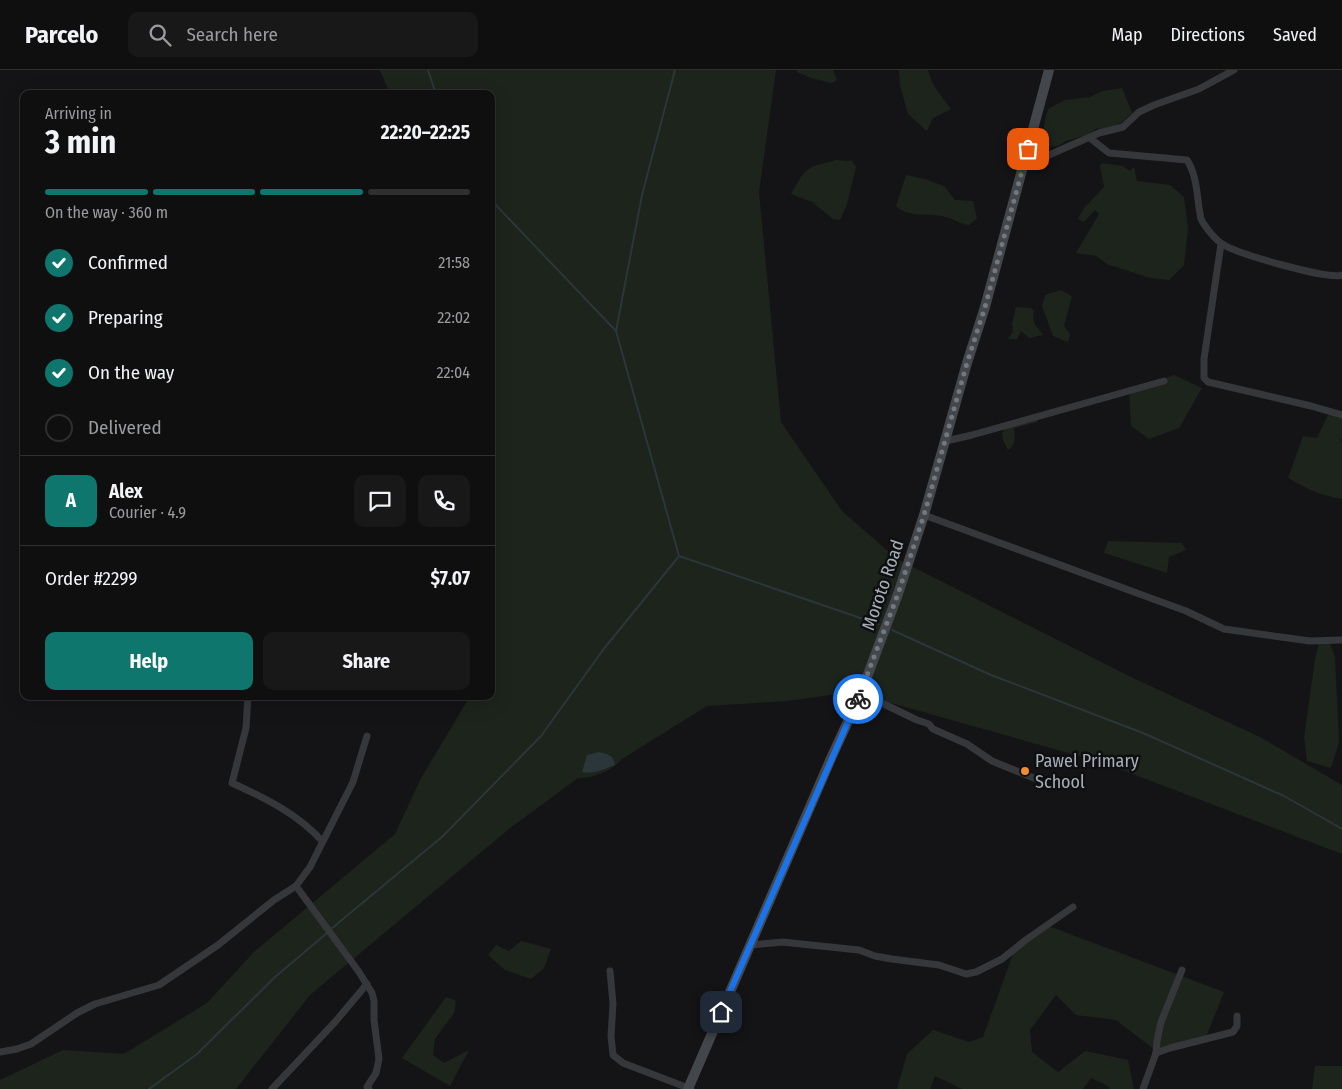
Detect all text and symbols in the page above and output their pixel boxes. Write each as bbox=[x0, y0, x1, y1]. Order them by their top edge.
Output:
search box bbox=[128, 12, 478, 57]
text: Parcelo bbox=[25, 21, 98, 49]
icon: search bbox=[146, 21, 174, 49]
text: Search here bbox=[186, 23, 278, 46]
text: Map bbox=[1111, 24, 1143, 46]
text: Directions bbox=[1171, 24, 1245, 46]
text: Saved bbox=[1273, 24, 1317, 46]
text: Arriving in bbox=[45, 104, 112, 123]
text: 22:20–22:25 bbox=[381, 121, 470, 144]
text: 3 min bbox=[45, 123, 116, 161]
pin bbox=[1007, 128, 1049, 170]
icon: bag bbox=[1014, 135, 1042, 163]
text: On the way · 360 m bbox=[45, 203, 168, 222]
icon: check bbox=[45, 249, 73, 277]
text: Confirmed bbox=[88, 251, 168, 274]
text: 21:58 bbox=[438, 253, 470, 272]
icon: check bbox=[45, 304, 73, 332]
text: Preparing bbox=[88, 306, 163, 329]
text: 22:02 bbox=[437, 308, 470, 327]
icon: check bbox=[45, 359, 73, 387]
text: On the way bbox=[88, 361, 174, 384]
text: 22:04 bbox=[436, 363, 470, 382]
text: Delivered bbox=[88, 416, 162, 439]
button: chat bbox=[354, 475, 406, 527]
button: phone bbox=[418, 475, 470, 527]
text: Alex bbox=[109, 480, 143, 503]
text: A bbox=[66, 489, 76, 512]
text: Courier · 4.9 bbox=[109, 503, 186, 522]
street label: Moroto Road bbox=[857, 537, 909, 633]
text: Order #2299 bbox=[45, 567, 138, 590]
text: $7.07 bbox=[431, 567, 470, 590]
button: Help bbox=[45, 632, 253, 690]
button: Share bbox=[263, 632, 470, 690]
courier bbox=[833, 674, 883, 724]
icon: bike bbox=[844, 685, 872, 713]
place label: Pawel Primary School bbox=[1035, 750, 1139, 793]
marker: Pawel Primary School bbox=[1019, 765, 1031, 777]
pin bbox=[700, 991, 742, 1033]
icon: home bbox=[707, 998, 735, 1026]

